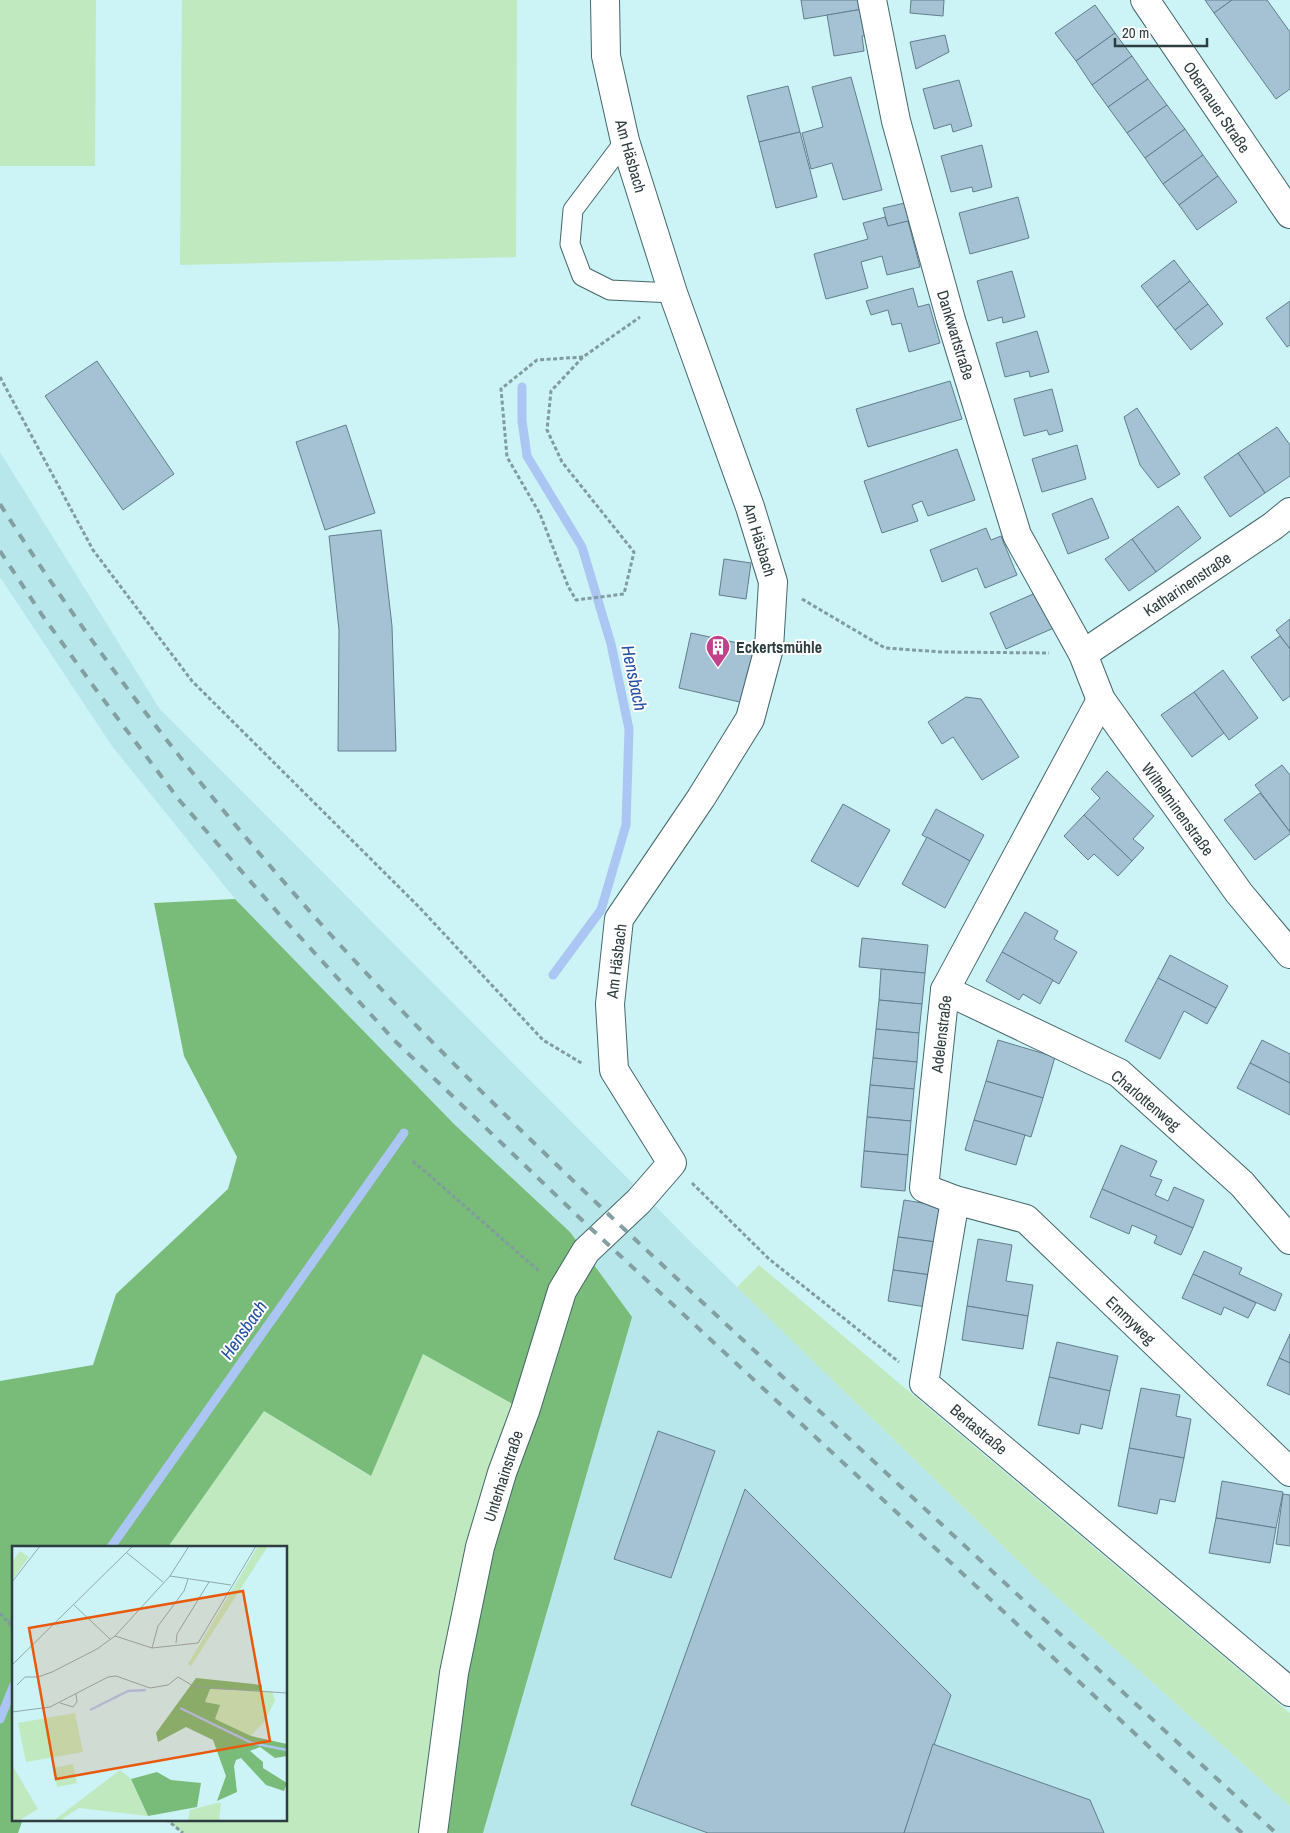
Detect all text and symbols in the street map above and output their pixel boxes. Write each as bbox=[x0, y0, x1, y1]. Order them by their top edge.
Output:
scale bar bbox=[1115, 15, 1208, 47]
text: 20 m bbox=[1122, 22, 1149, 43]
street label: Obernauer Straße bbox=[1178, 57, 1256, 157]
street label: Am Häsbach bbox=[610, 116, 652, 195]
street label: Dankwartstraße bbox=[932, 288, 980, 382]
street label: Am Häsbach bbox=[738, 500, 781, 579]
street label: Katharinenstraße bbox=[1139, 547, 1235, 621]
building icon: Eckertsmühle bbox=[705, 634, 731, 668]
place label: Eckertsmühle bbox=[736, 636, 822, 658]
water label: Hensbach bbox=[615, 643, 654, 713]
street label: Wilhelminenstraße bbox=[1137, 758, 1219, 860]
street label: Am Häsbach bbox=[600, 922, 631, 1001]
street label: Adelenstraße bbox=[925, 994, 957, 1075]
street label: Charlottenweg bbox=[1107, 1064, 1186, 1136]
street label: Emmyweg bbox=[1101, 1291, 1161, 1350]
water label: Hensbach bbox=[214, 1295, 273, 1364]
street label: Bertastraße bbox=[946, 1399, 1012, 1459]
street label: Unterhainstraße bbox=[478, 1428, 528, 1524]
inset map bbox=[12, 1546, 288, 1820]

